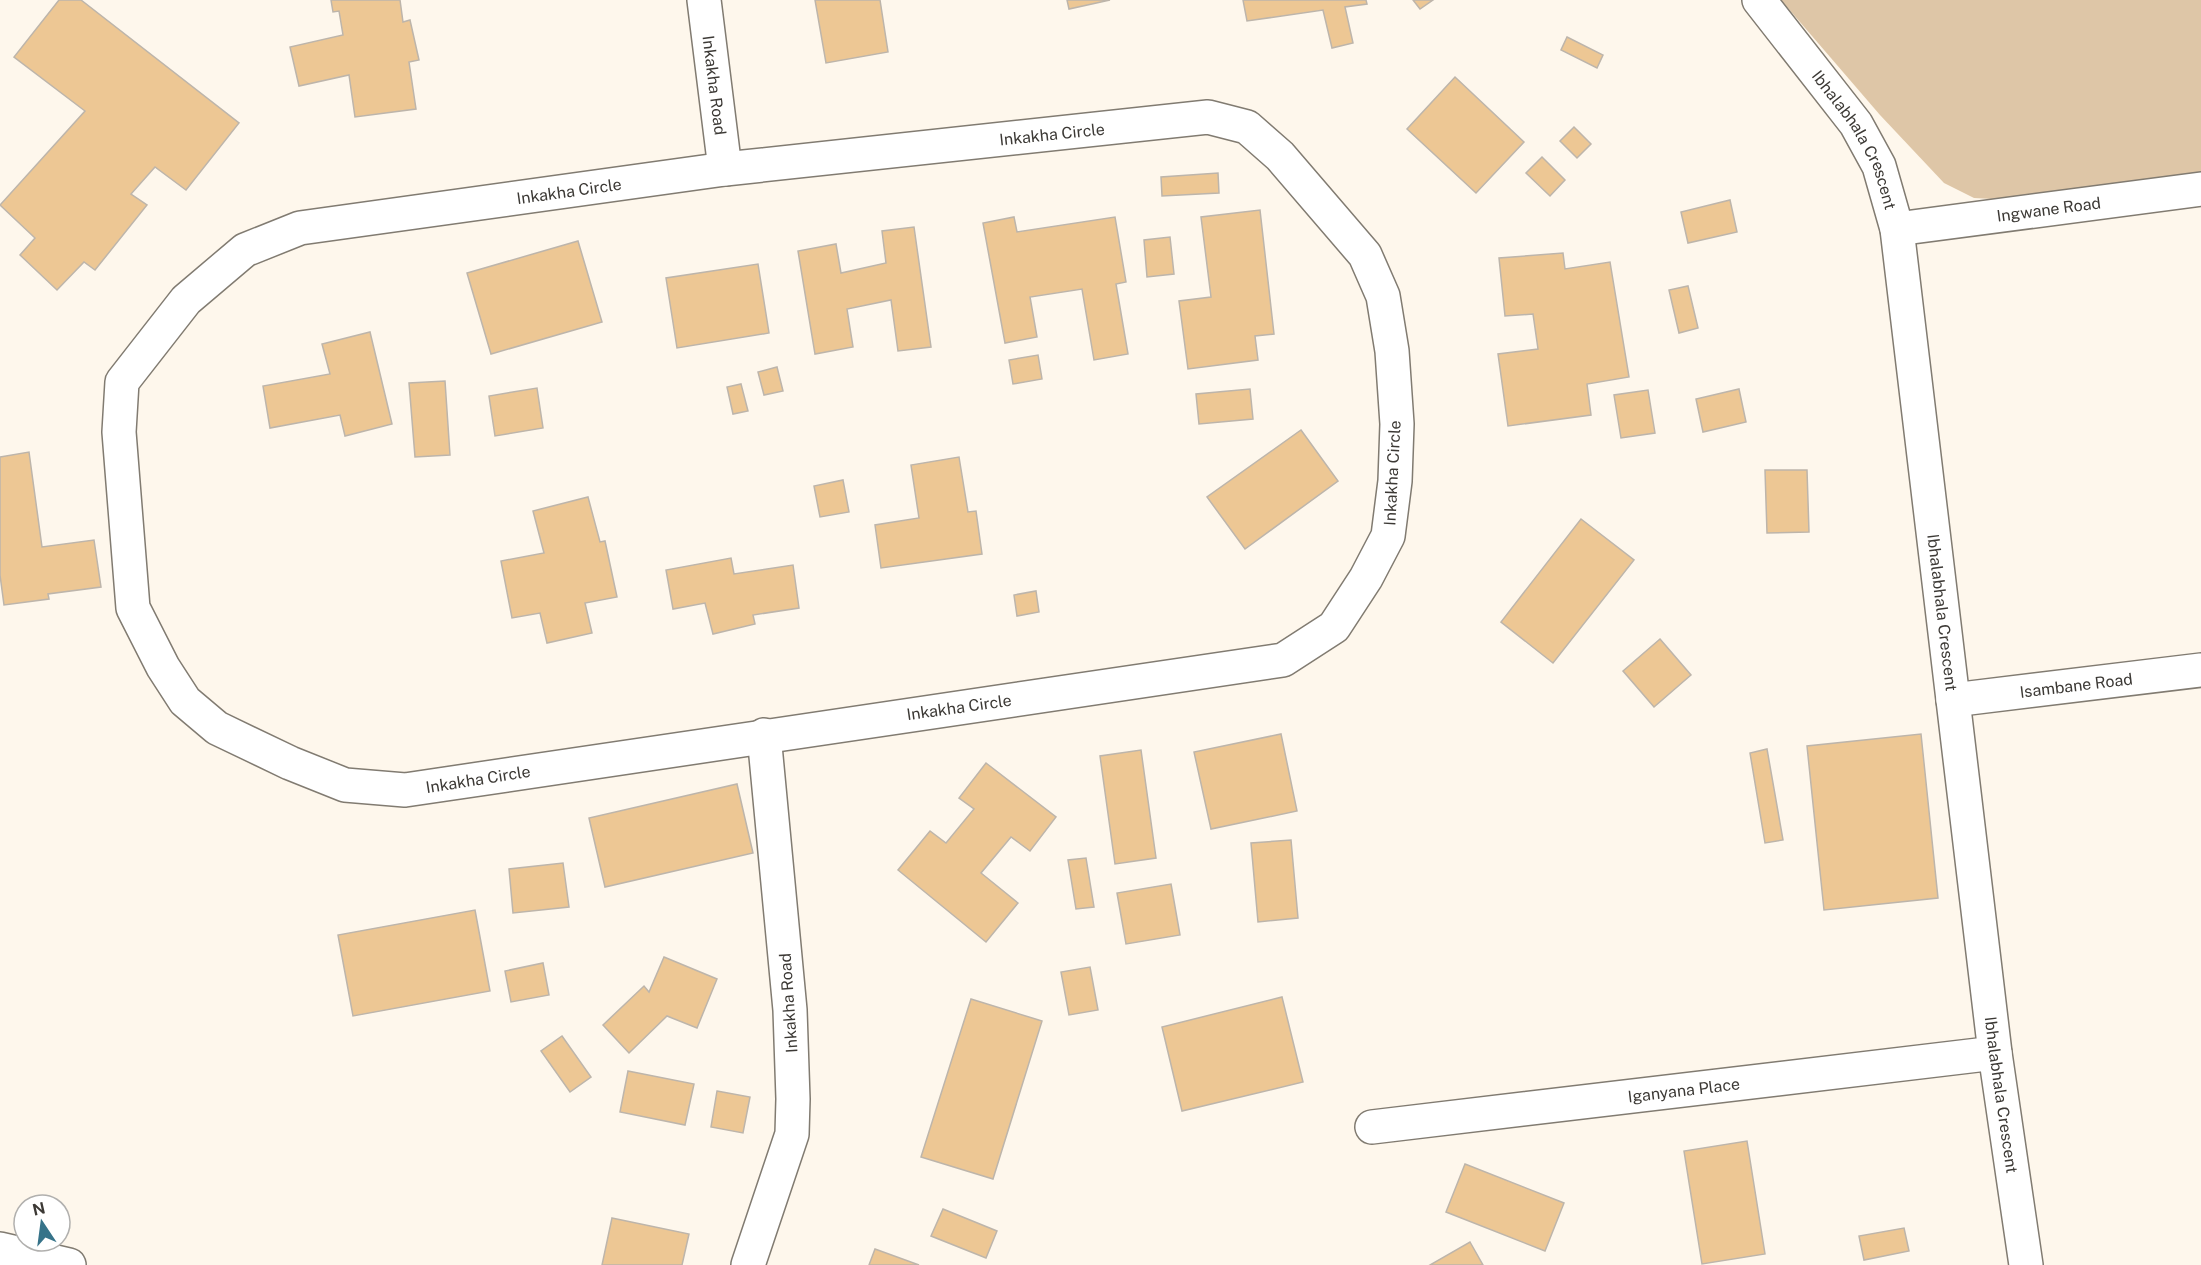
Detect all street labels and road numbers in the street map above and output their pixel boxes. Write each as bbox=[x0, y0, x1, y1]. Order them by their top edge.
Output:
street label: Inkakha Road bbox=[698, 34, 730, 136]
street label: Ibhalabhala Crescent bbox=[1808, 67, 1900, 212]
street label: Inkakha Circle bbox=[999, 120, 1106, 149]
street label: Inkakha Circle bbox=[515, 175, 623, 208]
street label: Ingwane Road bbox=[1996, 193, 2102, 226]
street label: Inkakha Circle bbox=[1380, 420, 1405, 526]
street label: Ibhalabhala Crescent bbox=[1923, 533, 1961, 692]
street label: Isambane Road bbox=[2019, 669, 2134, 702]
street label: Inkakha Circle bbox=[905, 691, 1013, 724]
street label: Inkakha Circle bbox=[424, 762, 532, 797]
street label: Inkakha Road bbox=[776, 952, 801, 1054]
street label: Ibhalabhala Crescent bbox=[1981, 1016, 2021, 1175]
street label: Iganyana Place bbox=[1627, 1074, 1741, 1107]

